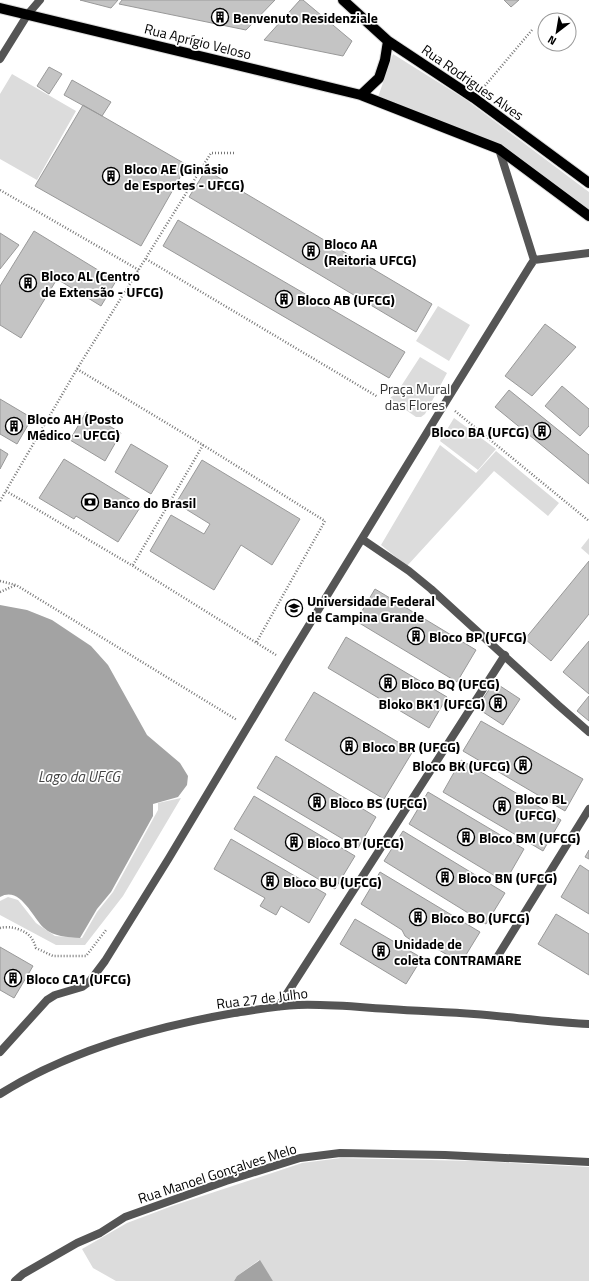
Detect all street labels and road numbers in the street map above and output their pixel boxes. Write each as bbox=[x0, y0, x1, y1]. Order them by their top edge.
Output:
street label: Rua Aprígio Veloso bbox=[142, 18, 254, 64]
street label: Rua Rodrigues Alves bbox=[418, 39, 528, 125]
street label: Rua 27 de Julho bbox=[215, 982, 309, 1014]
street label: Rua Manoel Gonçalves Melo bbox=[135, 1137, 299, 1209]

